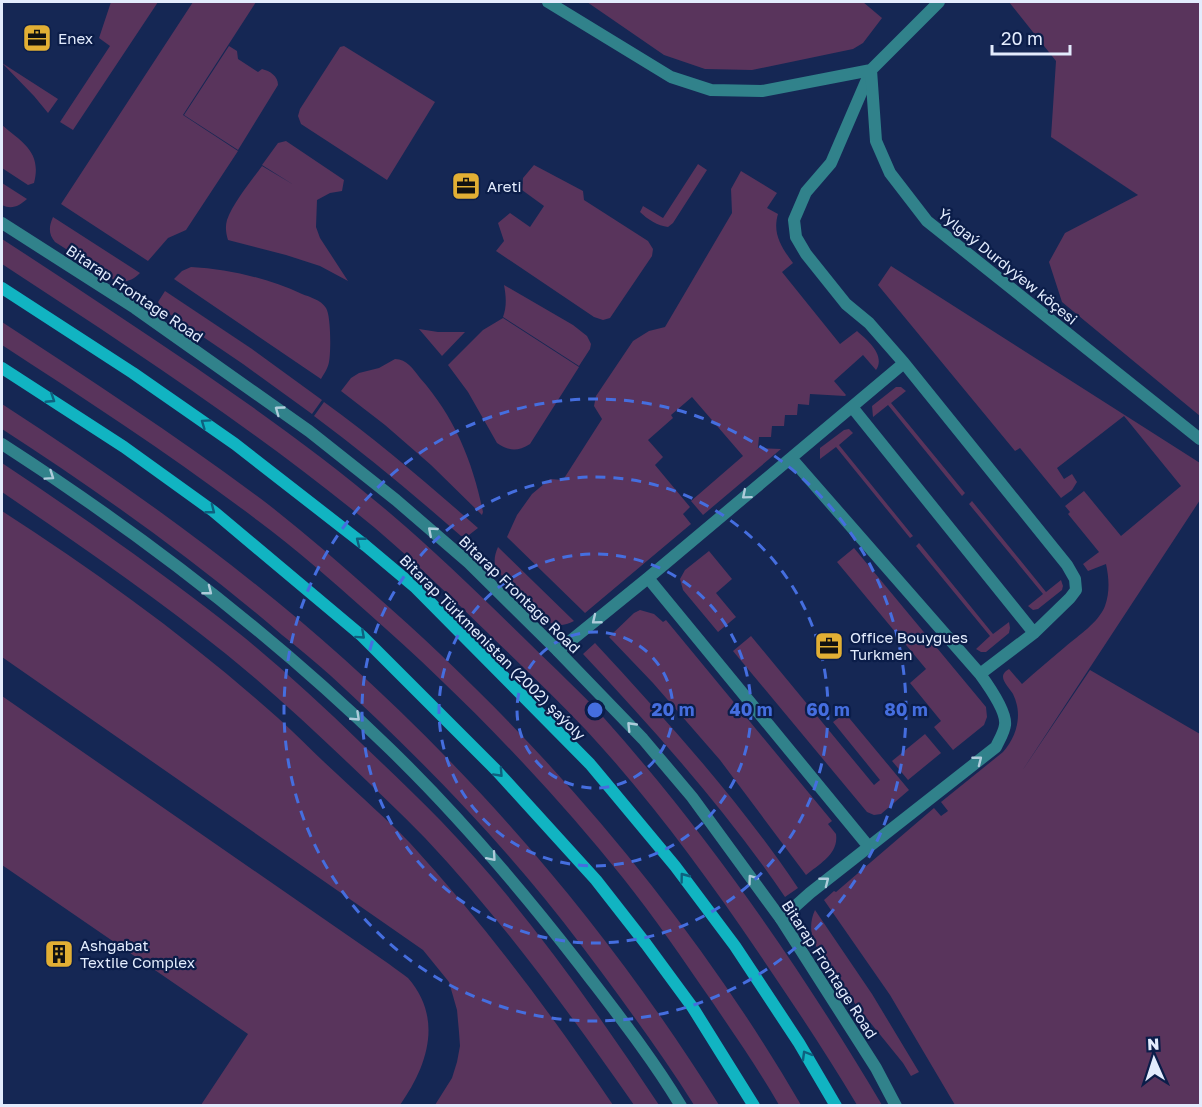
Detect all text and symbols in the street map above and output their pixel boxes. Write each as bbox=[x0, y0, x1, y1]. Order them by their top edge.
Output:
scale bar bbox=[992, 18, 1070, 56]
office icon: Enex bbox=[21, 22, 53, 54]
text: 20 m bbox=[1001, 27, 1043, 49]
place label: Enex bbox=[58, 29, 93, 47]
office icon: Areti bbox=[450, 170, 482, 202]
place label: Areti bbox=[487, 177, 521, 195]
street label: Ýylgaý Durdyýew köçesi bbox=[935, 204, 1081, 328]
street label: Bitarap Frontage Road bbox=[63, 240, 207, 346]
one-way arrow bbox=[45, 392, 55, 404]
one-way arrow bbox=[275, 406, 286, 417]
one-way arrow bbox=[200, 419, 211, 430]
one-way arrow bbox=[44, 469, 55, 480]
one-way arrow bbox=[742, 488, 753, 499]
one-way arrow bbox=[205, 503, 216, 514]
one-way arrow bbox=[428, 527, 439, 538]
street label: Bitarap Frontage Road bbox=[456, 532, 584, 656]
one-way arrow bbox=[355, 537, 366, 548]
street label: Bitarap Türkmenistan (2002) şaýoly bbox=[396, 550, 590, 744]
one-way arrow bbox=[201, 584, 212, 595]
one-way arrow bbox=[592, 613, 603, 624]
one-way arrow bbox=[354, 628, 364, 639]
place label: Office Bouygues Turkmen bbox=[850, 628, 968, 663]
office icon: Office Bouygues Turkmen bbox=[813, 630, 845, 662]
text: 20 m bbox=[652, 698, 694, 720]
text: 40 m bbox=[729, 698, 773, 720]
text: 60 m bbox=[806, 698, 850, 720]
text: 80 m bbox=[884, 698, 928, 720]
centre of rings bbox=[585, 700, 605, 720]
one-way arrow bbox=[349, 710, 360, 721]
one-way arrow bbox=[627, 723, 638, 733]
one-way arrow bbox=[972, 757, 983, 768]
one-way arrow bbox=[492, 766, 503, 776]
one-way arrow bbox=[485, 850, 496, 861]
one-way arrow bbox=[680, 873, 691, 884]
one-way arrow bbox=[748, 875, 759, 886]
one-way arrow bbox=[819, 878, 830, 889]
street label: Bitarap Frontage Road bbox=[779, 896, 881, 1042]
place label: Ashgabat Textile Complex bbox=[80, 936, 195, 971]
building icon: Ashgabat Textile Complex bbox=[43, 938, 75, 970]
north arrow bbox=[1124, 1029, 1184, 1089]
text: N bbox=[1147, 1034, 1160, 1054]
one-way arrow bbox=[802, 1051, 814, 1061]

